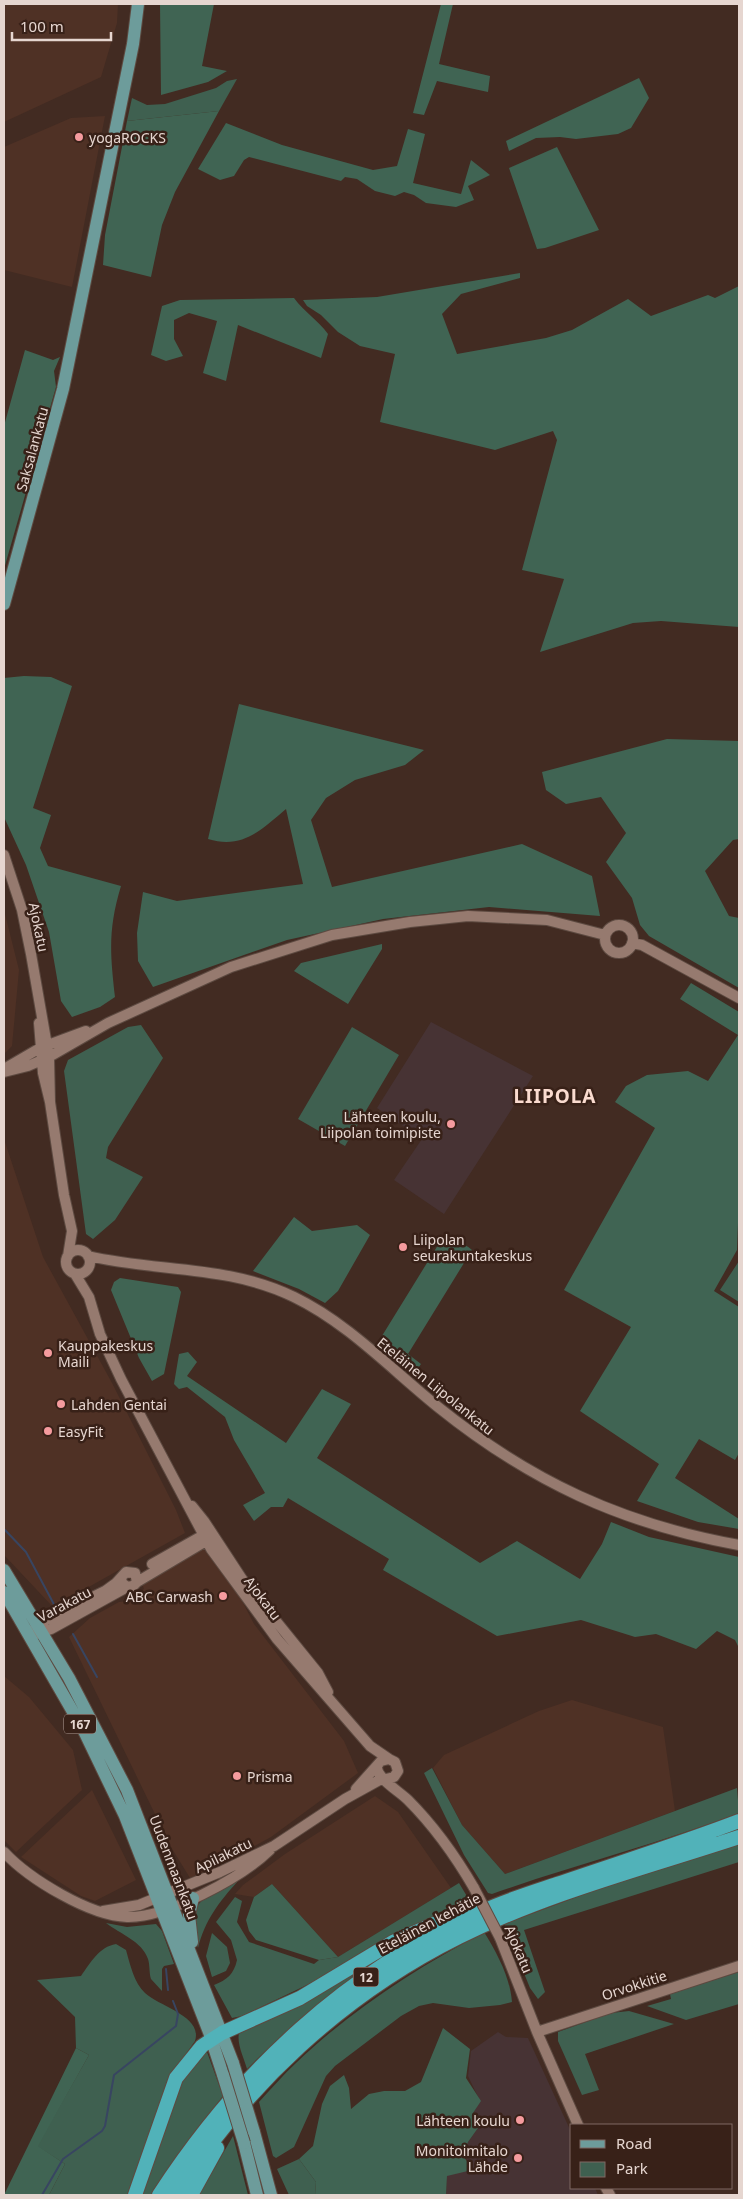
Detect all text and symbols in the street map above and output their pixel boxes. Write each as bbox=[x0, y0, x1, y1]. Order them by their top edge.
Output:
scale bar bbox=[12, 10, 111, 42]
text: 100 m bbox=[20, 16, 64, 36]
place label: yogaROCKS bbox=[89, 128, 166, 147]
marker: yogaROCKS bbox=[73, 131, 85, 143]
street label: Saksalankatu bbox=[12, 405, 52, 493]
street label: Ajokatu bbox=[25, 901, 53, 953]
district label: LIIPOLA bbox=[513, 1083, 597, 1109]
place label: Lähteen koulu, Liipolan toimipiste bbox=[320, 1107, 441, 1142]
marker: Lähteen koulu, Liipolan toimipiste bbox=[445, 1118, 457, 1130]
place label: Liipolan seurakuntakeskus bbox=[413, 1230, 533, 1265]
marker: Liipolan seurakuntakeskus bbox=[397, 1241, 409, 1253]
street label: Eteläinen Liipolankatu bbox=[374, 1333, 498, 1439]
place label: Kauppakeskus Maili bbox=[58, 1336, 153, 1371]
marker: Kauppakeskus Maili bbox=[42, 1347, 54, 1359]
place label: Lahden Gentai bbox=[71, 1395, 167, 1414]
marker: Lahden Gentai bbox=[55, 1398, 67, 1410]
place label: EasyFit bbox=[58, 1422, 103, 1441]
marker: EasyFit bbox=[42, 1425, 54, 1437]
street label: Ajokatu bbox=[240, 1572, 286, 1624]
street label: Varakatu bbox=[34, 1582, 94, 1626]
place label: ABC Carwash bbox=[126, 1587, 213, 1606]
marker: ABC Carwash bbox=[217, 1590, 229, 1602]
road number: 167 bbox=[64, 1715, 96, 1734]
place label: Prisma bbox=[247, 1767, 293, 1786]
marker: Prisma bbox=[231, 1770, 243, 1782]
street label: Uudenmaankatu bbox=[145, 1812, 203, 1922]
street label: Apilakatu bbox=[191, 1833, 255, 1877]
street label: Eteläinen kehätie bbox=[375, 1888, 483, 1958]
street label: Ajokatu bbox=[500, 1922, 538, 1976]
street label: Orvokkitie bbox=[599, 1966, 669, 2004]
road number: 12 bbox=[354, 1968, 378, 1986]
place label: Lähteen koulu bbox=[416, 2111, 510, 2130]
marker: Lähteen koulu bbox=[514, 2114, 526, 2126]
legend bbox=[570, 2124, 733, 2189]
text: Road bbox=[616, 2133, 652, 2153]
place label: Monitoimitalo Lähde bbox=[416, 2141, 508, 2176]
marker: Monitoimitalo Lähde bbox=[512, 2152, 524, 2164]
text: Park bbox=[616, 2158, 648, 2178]

